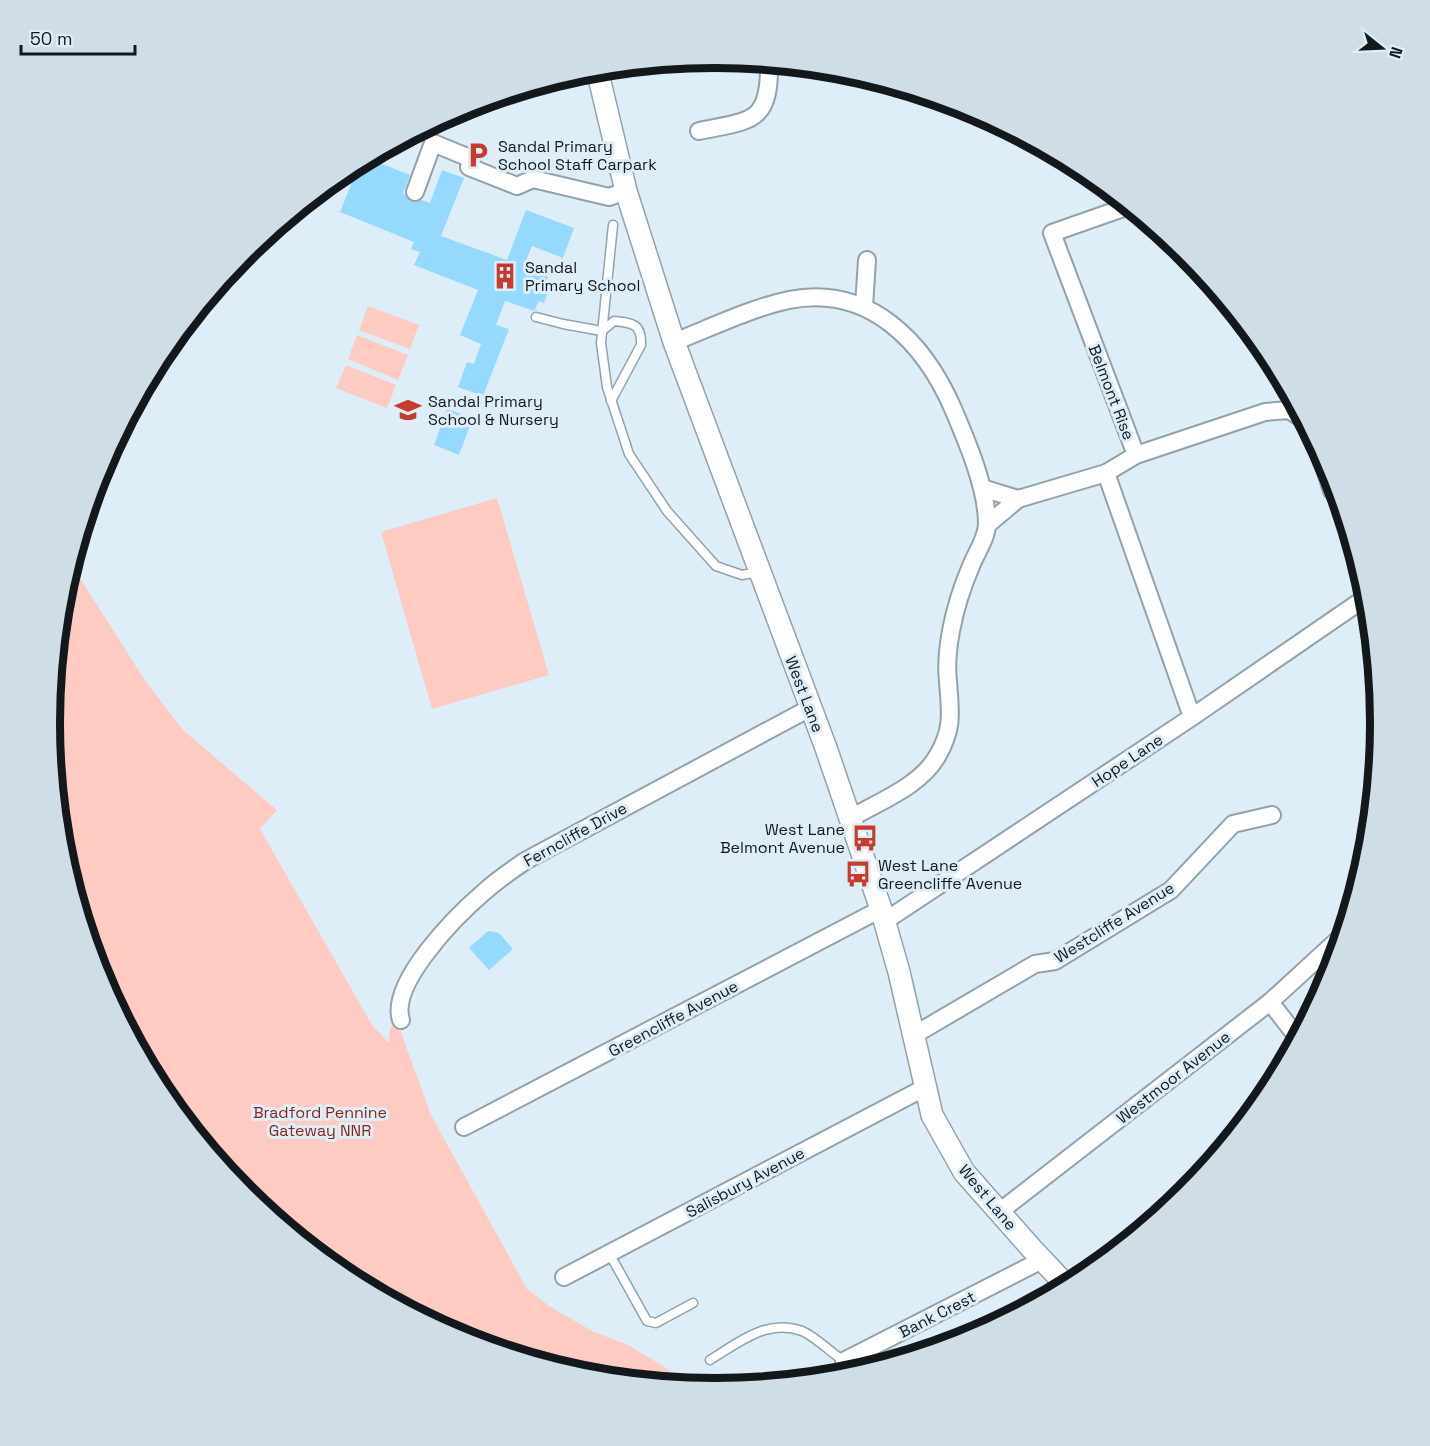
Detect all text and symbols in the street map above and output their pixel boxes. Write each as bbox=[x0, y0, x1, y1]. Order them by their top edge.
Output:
scale bar bbox=[21, 18, 135, 56]
north arrow bbox=[1352, 18, 1412, 78]
text: 50 m bbox=[30, 27, 72, 50]
text: N bbox=[1384, 44, 1407, 61]
place label: Sandal Primary School Staff Carpark bbox=[498, 136, 657, 175]
parking icon: Sandal Primary School Staff Carpark bbox=[463, 140, 493, 170]
place label: Sandal Primary School bbox=[525, 257, 640, 296]
building icon: Sandal Primary School bbox=[490, 261, 520, 291]
street label: Belmont Rise bbox=[1084, 341, 1139, 443]
place label: Sandal Primary School & Nursery bbox=[428, 391, 559, 430]
school or university icon: Sandal Primary School & Nursery bbox=[393, 395, 423, 425]
street label: West Lane bbox=[780, 653, 829, 735]
street label: Hope Lane bbox=[1088, 729, 1167, 792]
street label: Ferncliffe Drive bbox=[520, 797, 631, 872]
place label: West Lane Belmont Avenue bbox=[720, 819, 845, 858]
bus stop icon: West Lane Belmont Avenue bbox=[850, 823, 880, 853]
place label: West Lane Greencliffe Avenue bbox=[878, 855, 1022, 894]
bus stop icon: West Lane Greencliffe Avenue bbox=[843, 859, 873, 889]
street label: Westcliffe Avenue bbox=[1050, 877, 1178, 968]
street label: Greencliffe Avenue bbox=[605, 975, 742, 1062]
street label: Westmoor Avenue bbox=[1112, 1026, 1234, 1128]
park label: Bradford Pennine Gateway NNR bbox=[253, 1102, 387, 1141]
street label: Salisbury Avenue bbox=[682, 1142, 808, 1223]
street label: West Lane bbox=[954, 1160, 1021, 1235]
street label: Bank Crest bbox=[895, 1286, 979, 1343]

